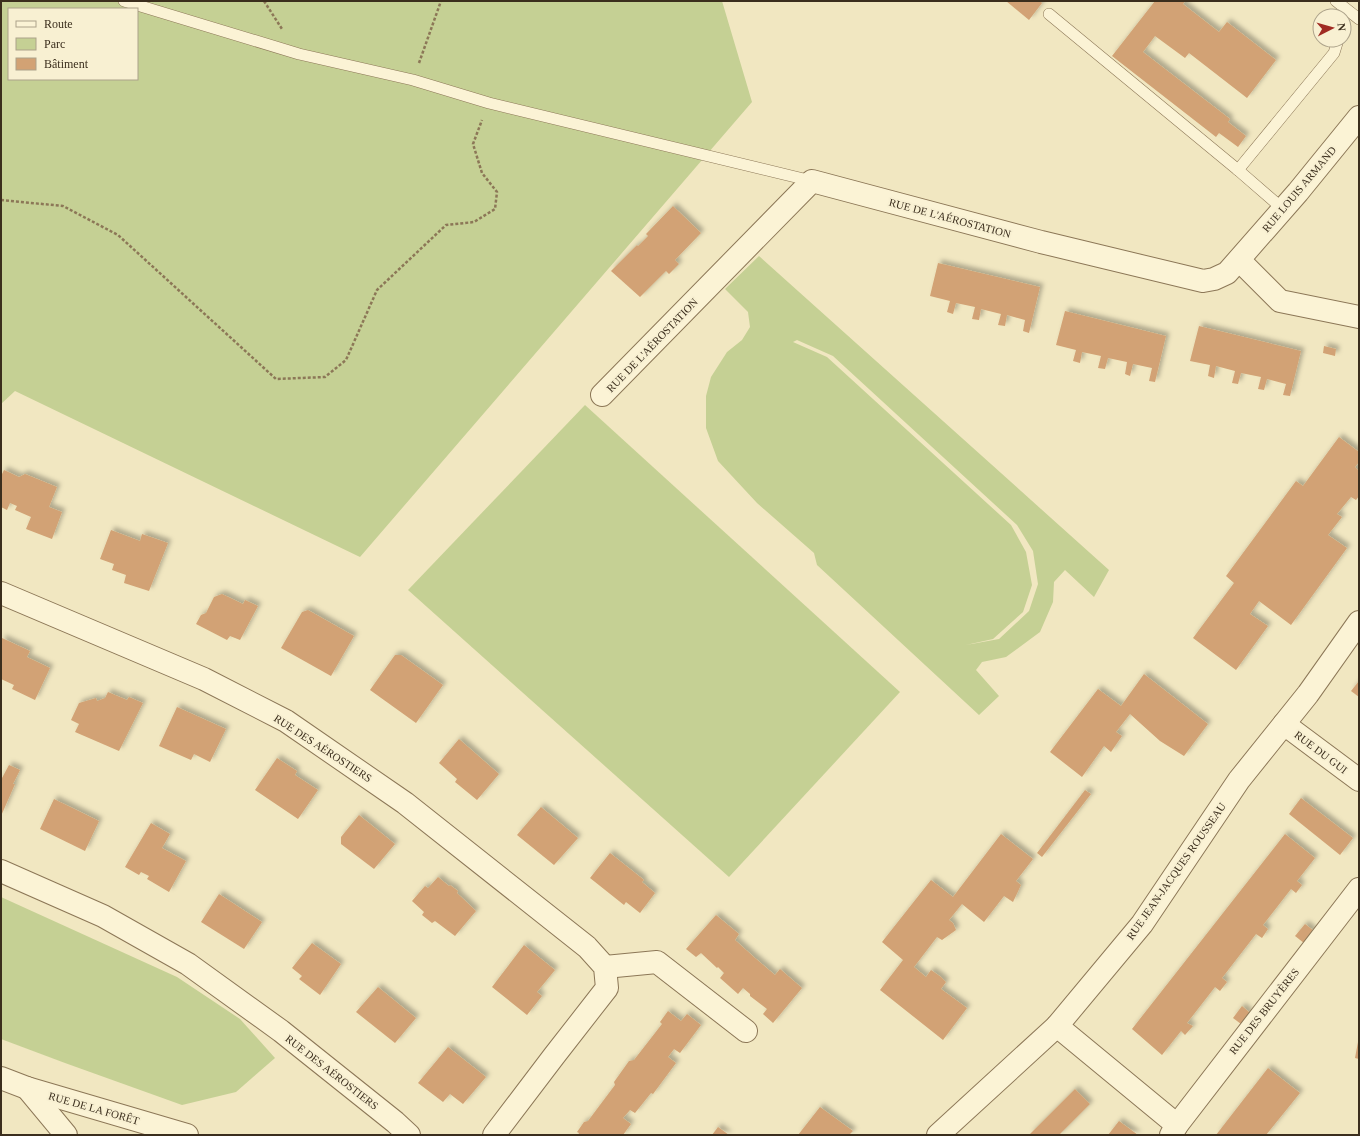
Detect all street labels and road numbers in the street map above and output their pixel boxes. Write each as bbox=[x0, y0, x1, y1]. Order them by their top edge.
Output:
street label: RUE LOUIS ARMAND bbox=[1260, 144, 1338, 234]
street label: RUE DE L'AÉROSTATION bbox=[888, 196, 1012, 240]
street label: RUE DE L'AÉROSTATION bbox=[604, 296, 700, 394]
street label: RUE DES AÉROSTIERS bbox=[272, 712, 374, 784]
street label: RUE DU GUI bbox=[1292, 728, 1350, 776]
street label: RUE JEAN-JACQUES ROUSSEAU bbox=[1124, 800, 1228, 942]
street label: RUE DES BRUYÈRES bbox=[1227, 966, 1301, 1056]
street label: RUE DES AÉROSTIERS bbox=[283, 1032, 381, 1112]
street label: RUE DE LA FORÊT bbox=[47, 1089, 141, 1127]

